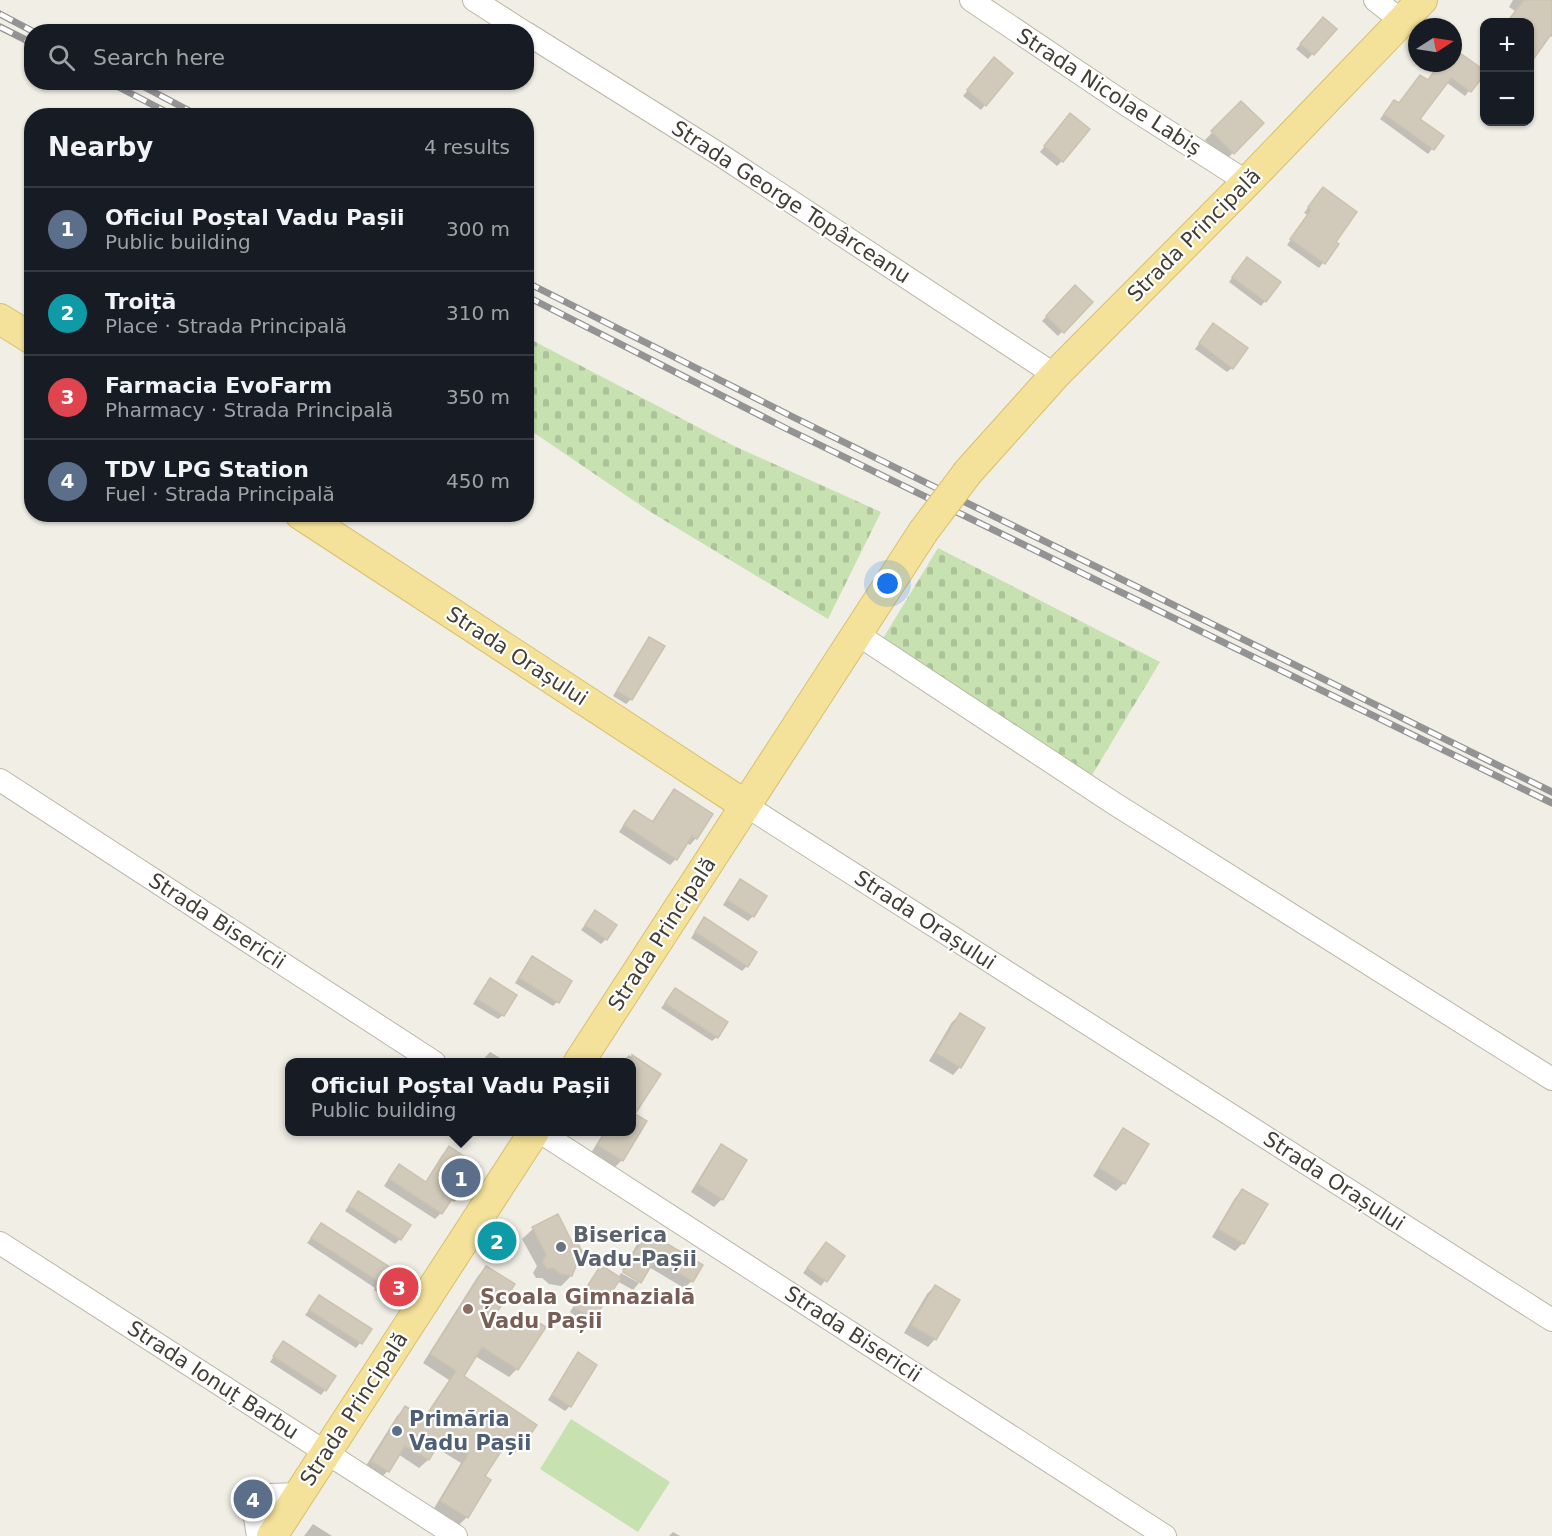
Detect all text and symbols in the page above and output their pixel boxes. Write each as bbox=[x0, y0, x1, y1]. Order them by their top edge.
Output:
north arrow bbox=[1408, 18, 1462, 72]
map controls bbox=[1480, 18, 1534, 126]
button: + bbox=[1480, 18, 1534, 72]
street label: Strada Nicolae Labiș bbox=[1012, 23, 1206, 161]
search box bbox=[24, 24, 534, 90]
icon: search bbox=[45, 41, 78, 74]
text: Search here bbox=[93, 45, 225, 70]
button: − bbox=[1480, 72, 1534, 126]
street label: Strada George Topârceanu bbox=[667, 116, 915, 288]
text: Nearby bbox=[48, 132, 153, 162]
text: 4 results bbox=[424, 135, 510, 159]
street label: Strada Principală bbox=[1122, 163, 1266, 307]
text: Oficiul Poștal Vadu Pașii bbox=[105, 205, 405, 230]
text: 1 bbox=[61, 217, 74, 241]
text: 300 m bbox=[446, 217, 510, 241]
text: Public building bbox=[105, 230, 251, 254]
text: Troiță bbox=[105, 289, 176, 314]
text: 2 bbox=[61, 301, 74, 325]
text: 310 m bbox=[446, 301, 510, 325]
text: Place · Strada Principală bbox=[105, 314, 347, 338]
text: Farmacia EvoFarm bbox=[105, 373, 332, 398]
text: 3 bbox=[61, 385, 74, 409]
text: 350 m bbox=[446, 385, 510, 409]
text: Pharmacy · Strada Principală bbox=[105, 398, 393, 422]
text: TDV LPG Station bbox=[105, 457, 309, 482]
text: 4 bbox=[61, 469, 74, 493]
text: 450 m bbox=[446, 469, 510, 493]
text: Fuel · Strada Principală bbox=[105, 482, 335, 506]
your location bbox=[873, 569, 902, 598]
street label: Strada Orașului bbox=[442, 601, 592, 711]
street label: Strada Principală bbox=[603, 853, 721, 1015]
street label: Strada Orașului bbox=[850, 865, 1000, 975]
street label: Strada Bisericii bbox=[144, 868, 290, 974]
popup bbox=[285, 1058, 636, 1136]
text: Oficiul Poștal Vadu Pașii bbox=[311, 1073, 610, 1098]
text: Public building bbox=[311, 1098, 456, 1122]
street label: Strada Orașului bbox=[1259, 1126, 1409, 1236]
pin: 1 bbox=[442, 1156, 480, 1200]
pin: 2 bbox=[478, 1218, 516, 1264]
place label: Biserica Vadu-Pașii bbox=[573, 1223, 697, 1271]
marker: Biserica Vadu-Pașii bbox=[554, 1240, 568, 1254]
pin: 3 bbox=[380, 1264, 418, 1310]
street label: Strada Bisericii bbox=[780, 1281, 926, 1387]
place label: Școala Gimnazială Vadu Pașii bbox=[480, 1285, 695, 1333]
marker: Școala Gimnazială Vadu Pașii bbox=[461, 1302, 475, 1316]
street label: Strada Ionuț Barbu bbox=[123, 1316, 303, 1444]
street label: Strada Principală bbox=[295, 1328, 413, 1490]
place label: Primăria Vadu Pașii bbox=[409, 1407, 531, 1455]
marker: Primăria Vadu Pașii bbox=[390, 1424, 404, 1438]
pin: 4 bbox=[234, 1476, 272, 1522]

